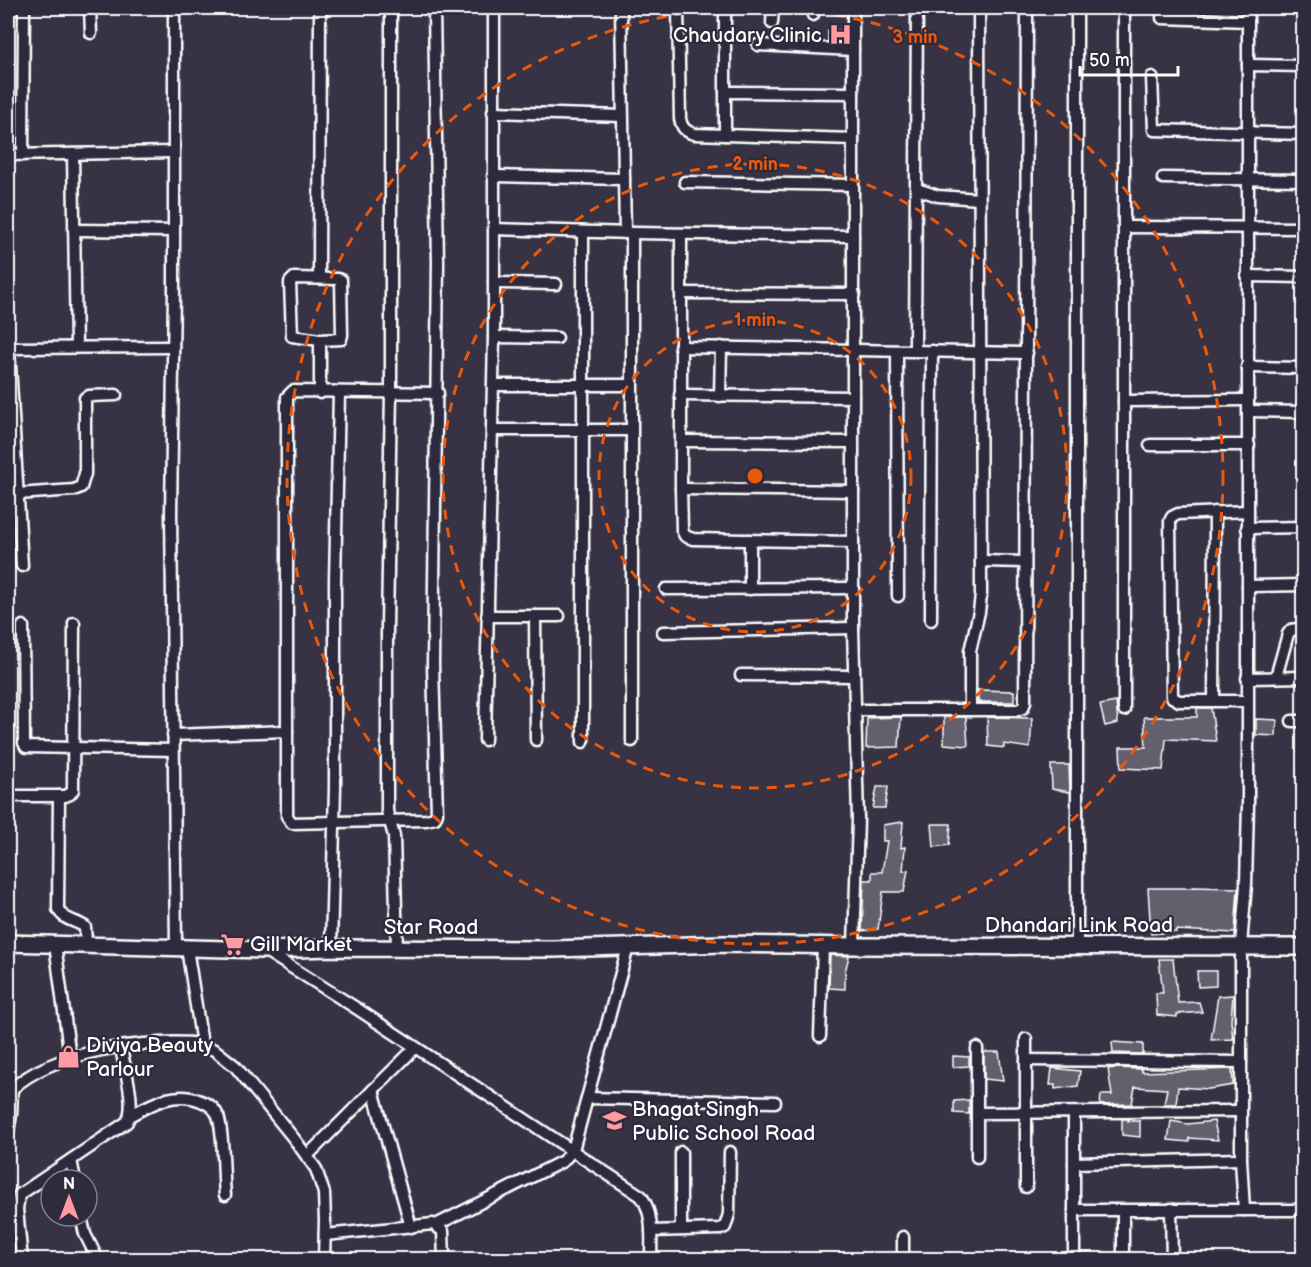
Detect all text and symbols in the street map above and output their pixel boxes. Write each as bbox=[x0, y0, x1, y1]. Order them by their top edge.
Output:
hospital icon: Chaudary Clinic bbox=[827, 22, 853, 48]
place label: Chaudary Clinic bbox=[673, 23, 822, 48]
text: 3 min bbox=[892, 27, 938, 48]
scale bar bbox=[1080, 39, 1178, 77]
text: 50 m bbox=[1089, 50, 1130, 71]
text: 2 min bbox=[732, 154, 778, 175]
text: 1 min bbox=[734, 310, 776, 331]
centre of rings bbox=[745, 466, 765, 486]
street label: Dhandari Link Road bbox=[985, 913, 1173, 938]
street label: Star Road bbox=[384, 915, 478, 940]
supermarket icon: Gill Market bbox=[219, 931, 245, 957]
place label: Gill Market bbox=[250, 932, 353, 957]
place label: Diviya Beauty Parlour bbox=[86, 1033, 214, 1082]
shop icon: Diviya Beauty Parlour bbox=[55, 1044, 81, 1070]
place label: Bhagat Singh Public School Road bbox=[632, 1097, 815, 1146]
school or university icon: Bhagat Singh Public School Road bbox=[601, 1108, 627, 1134]
north arrow bbox=[39, 1168, 99, 1228]
text: N bbox=[63, 1175, 75, 1194]

